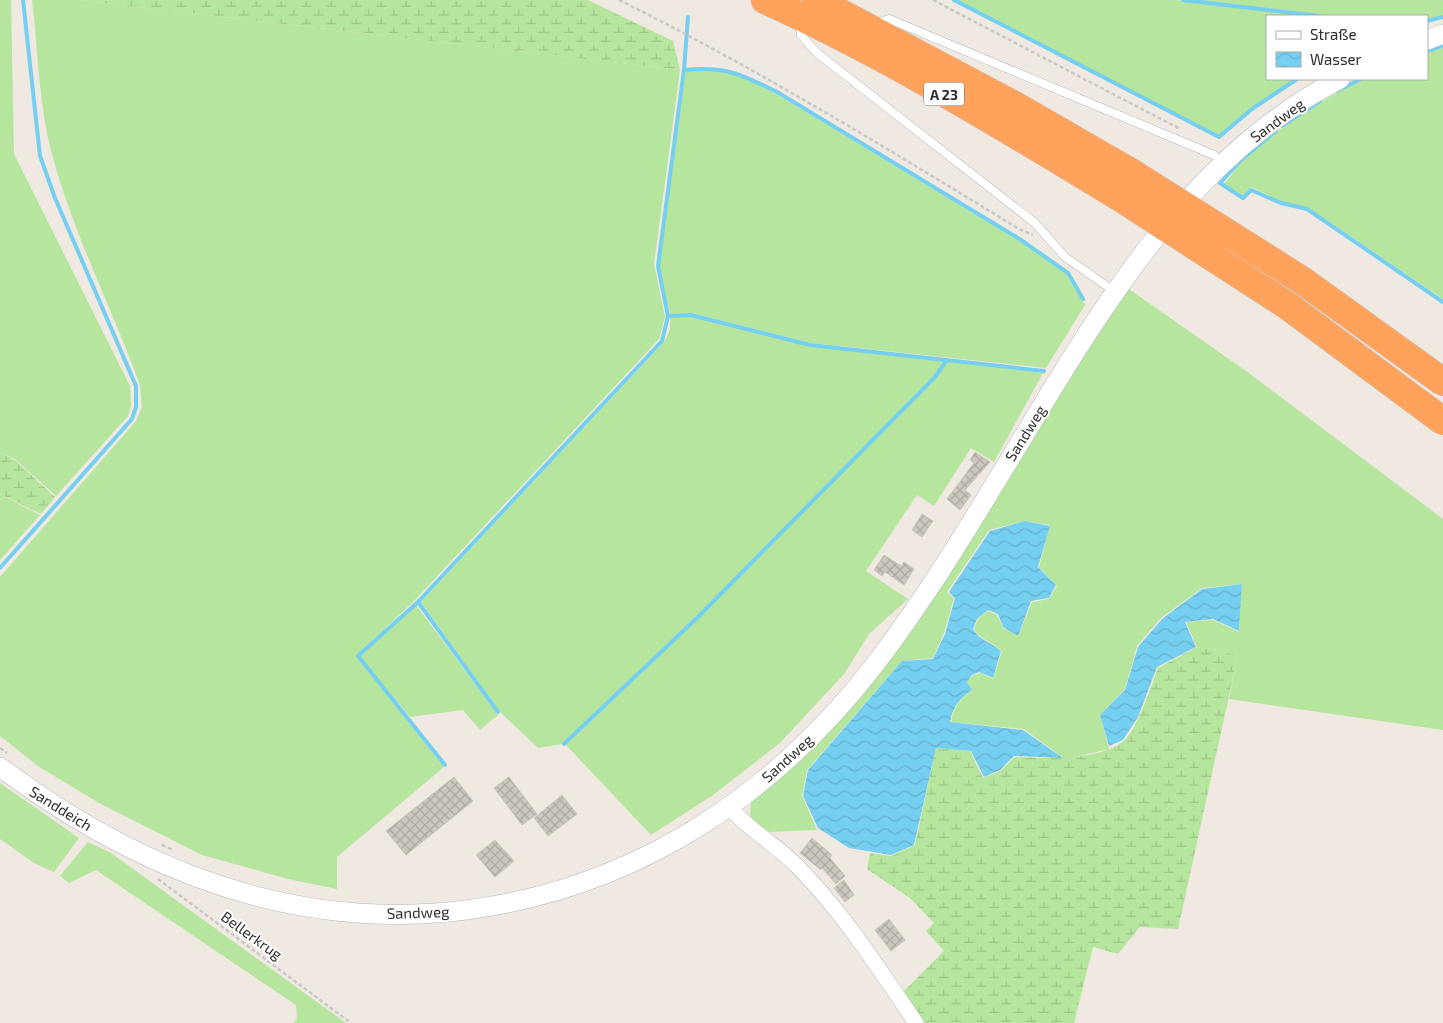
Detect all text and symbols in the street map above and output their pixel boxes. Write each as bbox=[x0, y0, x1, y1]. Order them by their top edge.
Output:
legend bbox=[1266, 15, 1428, 80]
text: Straße bbox=[1310, 25, 1356, 43]
text: Wasser bbox=[1310, 50, 1362, 68]
road number: A 23 bbox=[924, 82, 964, 106]
street label: Sandweg bbox=[1246, 94, 1308, 146]
street label: Sandweg bbox=[1001, 401, 1050, 464]
street label: Sandweg bbox=[758, 730, 817, 786]
street label: Sanddeich bbox=[26, 782, 96, 834]
street label: Sandweg bbox=[386, 902, 450, 922]
street label: Bellerkrug bbox=[218, 907, 286, 963]

